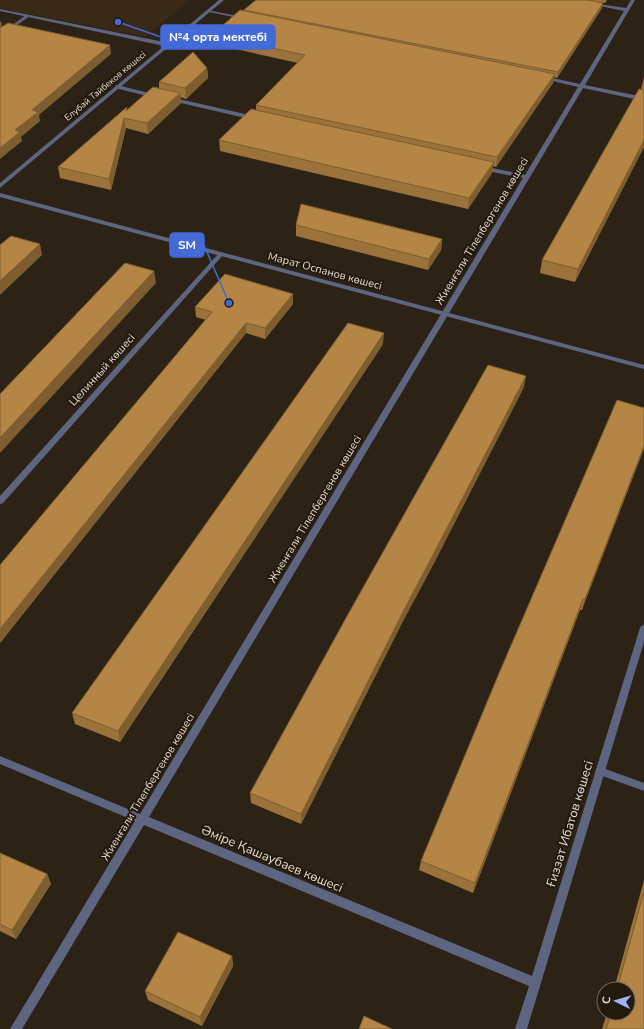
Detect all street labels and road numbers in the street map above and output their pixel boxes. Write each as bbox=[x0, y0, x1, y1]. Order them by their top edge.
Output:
street label: Елубай Тайбеков көшесі bbox=[62, 48, 148, 124]
street label: Жиенғали Тілепбергенов көшесі bbox=[432, 154, 532, 308]
street label: Марат Оспанов көшесі bbox=[266, 249, 384, 293]
street label: Целинный көшесі bbox=[66, 331, 138, 409]
street label: Жиенғали Тілепбергенов көшесі bbox=[265, 432, 365, 586]
street label: Жиенғали Тілепбергенов көшесі bbox=[98, 710, 198, 864]
street label: Ғиззат Ибатов көшесі bbox=[542, 758, 598, 890]
street label: Әміре Қашаубаев көшесі bbox=[198, 821, 346, 897]

